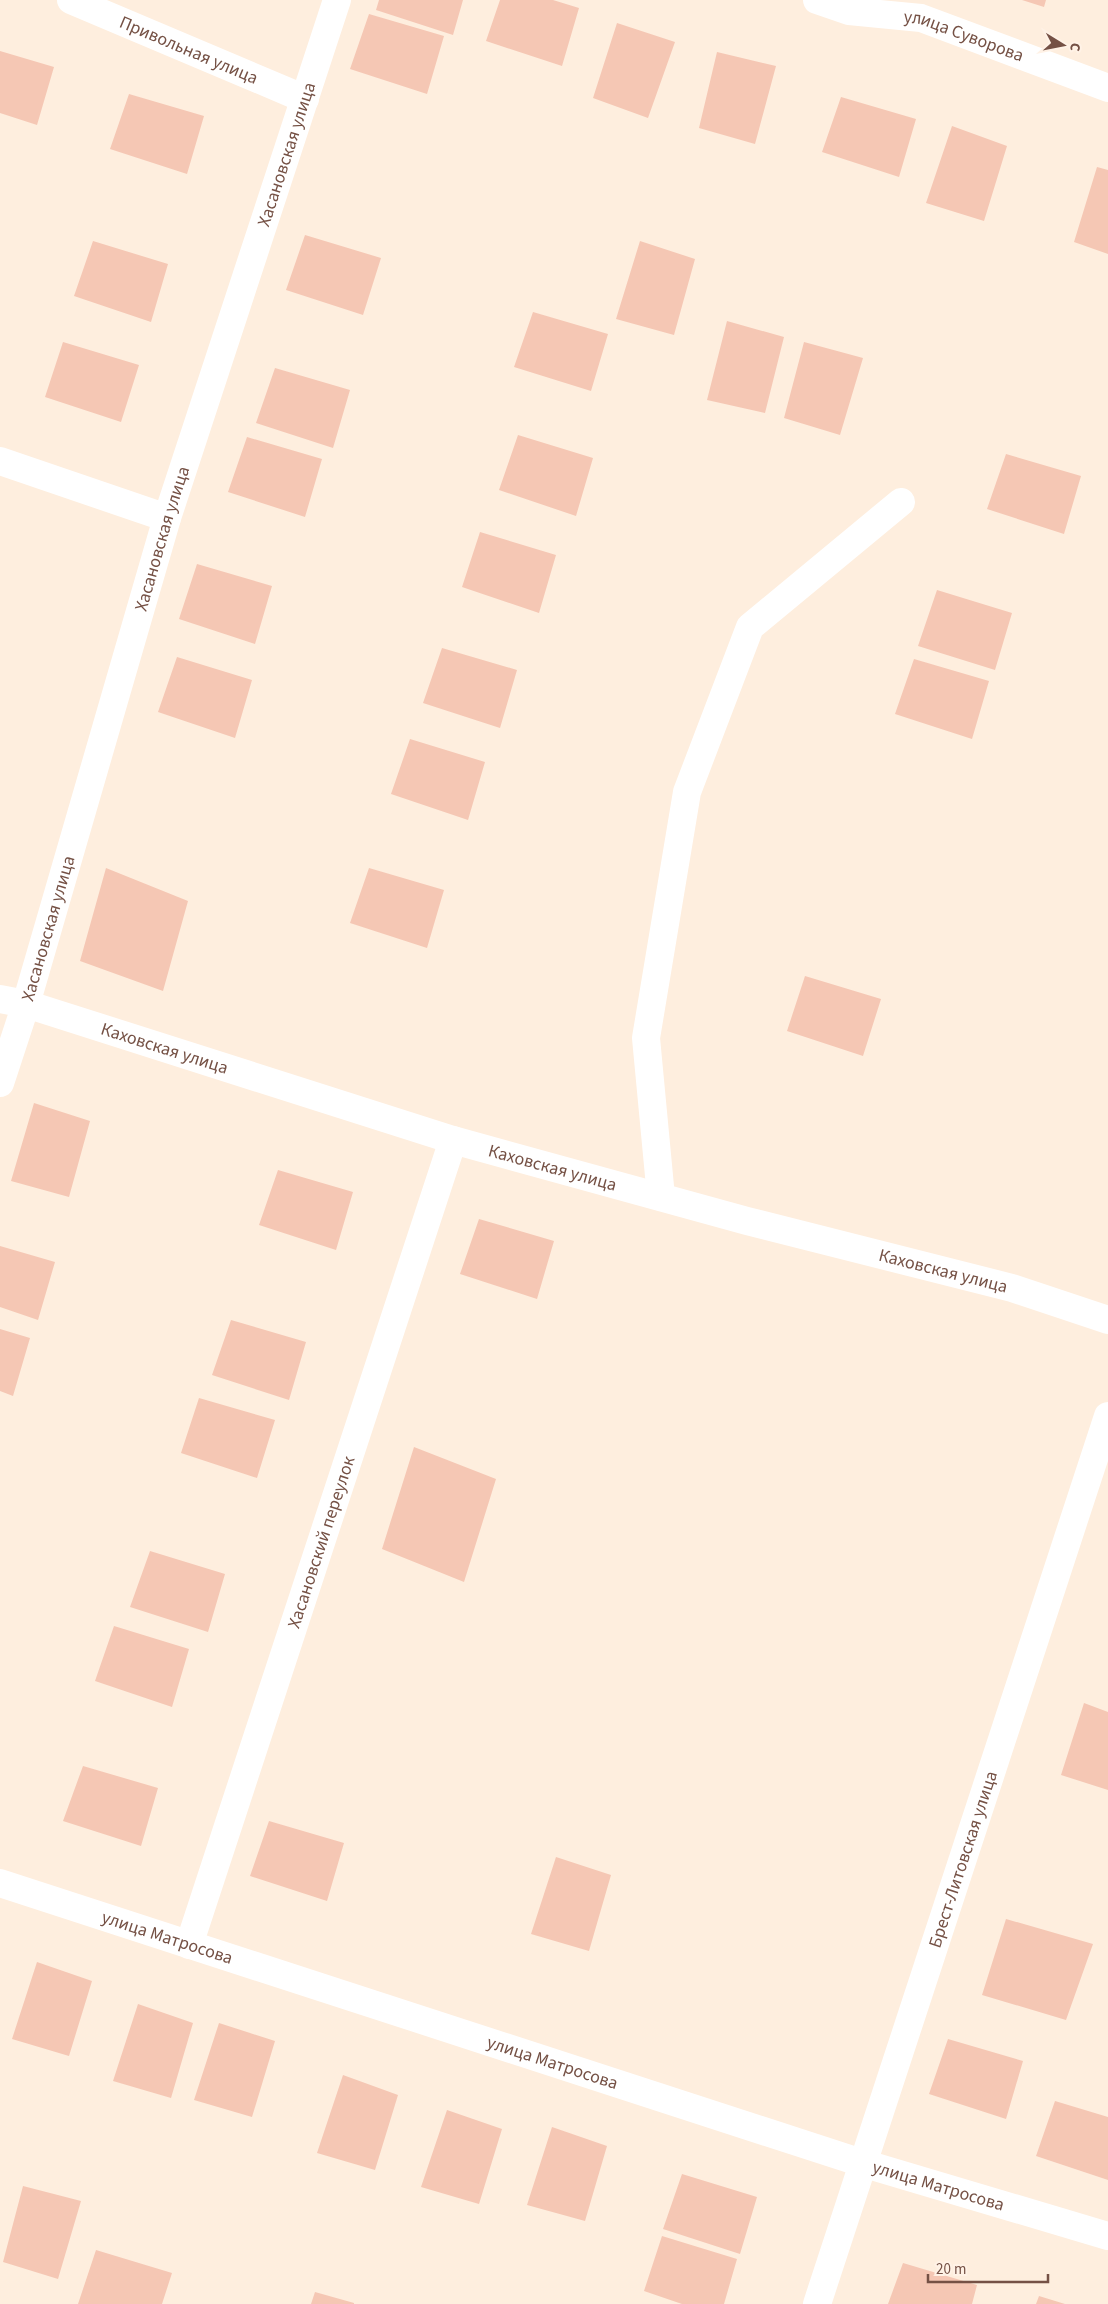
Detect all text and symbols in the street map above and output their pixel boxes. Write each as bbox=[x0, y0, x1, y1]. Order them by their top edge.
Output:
street label: улица Суворова bbox=[903, 4, 1027, 68]
street label: Привольная улица bbox=[116, 9, 262, 90]
north arrow bbox=[1038, 20, 1088, 70]
text: С bbox=[1064, 41, 1085, 53]
street label: Хасановская улица bbox=[251, 79, 322, 230]
street label: Хасановская улица bbox=[128, 463, 196, 614]
street label: Хасановская улица bbox=[15, 853, 81, 1004]
street label: Каховская улица bbox=[98, 1016, 231, 1080]
street label: Каховская улица bbox=[486, 1138, 620, 1197]
street label: Каховская улица bbox=[876, 1242, 1010, 1299]
street label: Хасановский переулок bbox=[281, 1453, 361, 1631]
street label: Брест-Литовская улица bbox=[922, 1768, 1003, 1951]
street label: улица Матросова bbox=[99, 1904, 236, 1970]
street label: улица Матросова bbox=[484, 2029, 621, 2095]
street label: улица Матросова bbox=[869, 2154, 1007, 2217]
scale bar bbox=[928, 2252, 1048, 2284]
text: 20 m bbox=[936, 2259, 966, 2280]

